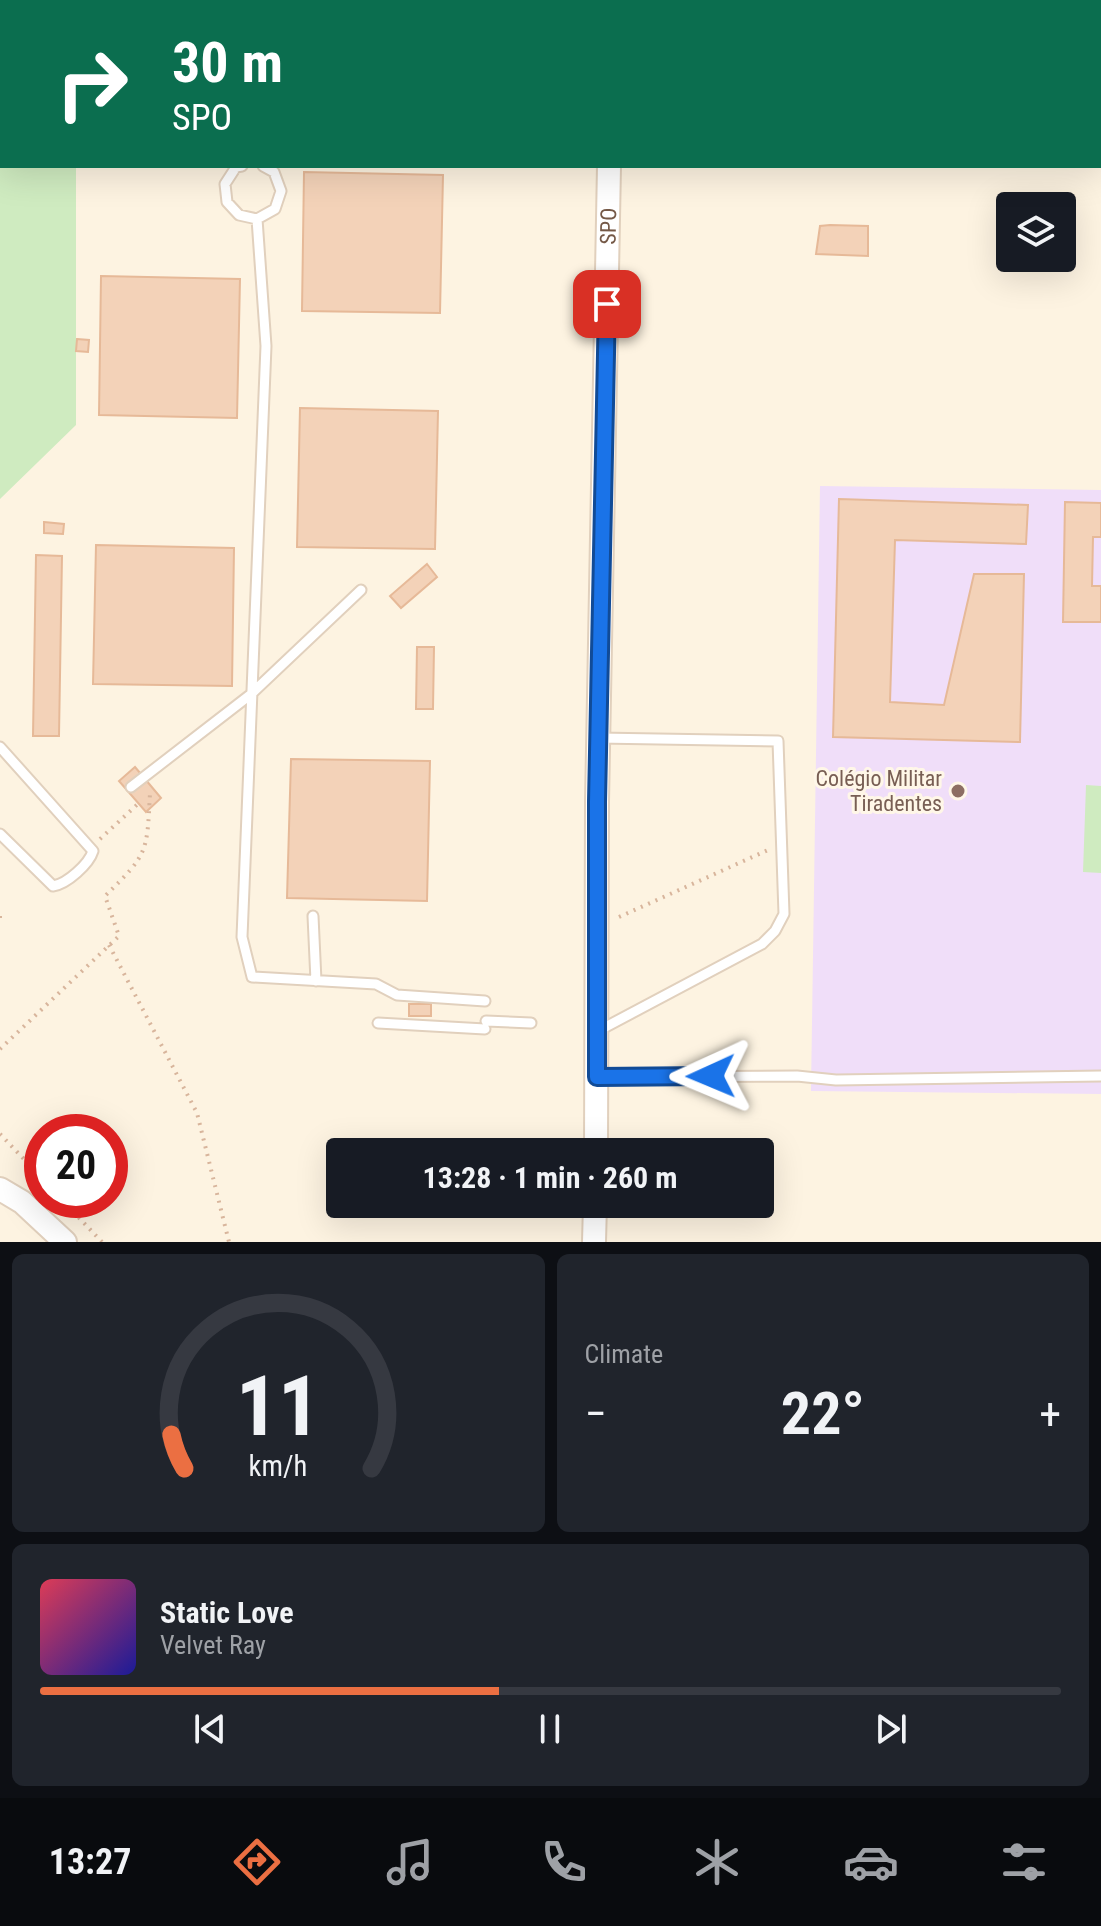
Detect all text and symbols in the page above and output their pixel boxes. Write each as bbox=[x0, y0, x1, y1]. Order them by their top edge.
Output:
text: 30 m bbox=[172, 30, 283, 96]
icon: right bbox=[40, 32, 144, 136]
text: SPO bbox=[172, 97, 232, 139]
map controls bbox=[996, 192, 1076, 272]
button: layers bbox=[996, 192, 1076, 272]
street label: SPO bbox=[596, 207, 621, 245]
pin bbox=[573, 270, 641, 338]
icon: arrive bbox=[585, 282, 629, 326]
place label: Colégio Militar Tiradentes bbox=[816, 766, 942, 816]
marker: Colégio Militar Tiradentes bbox=[949, 782, 967, 800]
position arrow bbox=[669, 1034, 753, 1118]
speed limit sign: 20 bbox=[24, 1114, 128, 1218]
text: 13:28 · 1 min · 260 m bbox=[423, 1160, 677, 1195]
text: Climate bbox=[585, 1339, 663, 1369]
text: 11 bbox=[236, 1358, 320, 1455]
text: 22° bbox=[781, 1378, 865, 1449]
text: − bbox=[585, 1388, 607, 1440]
text: + bbox=[1039, 1388, 1061, 1440]
text: km/h bbox=[249, 1449, 308, 1483]
text: Static Love bbox=[160, 1595, 294, 1630]
text: Velvet Ray bbox=[160, 1630, 266, 1660]
icon: previous bbox=[188, 1707, 232, 1751]
icon: pause bbox=[528, 1707, 572, 1751]
icon: next bbox=[869, 1707, 913, 1751]
icon: directions bbox=[229, 1834, 285, 1890]
icon: music bbox=[382, 1834, 438, 1890]
icon: phone bbox=[536, 1834, 592, 1890]
icon: climate bbox=[689, 1834, 745, 1890]
icon: car bbox=[843, 1834, 899, 1890]
icon: filters bbox=[996, 1834, 1052, 1890]
text: 13:27 bbox=[49, 1841, 131, 1883]

